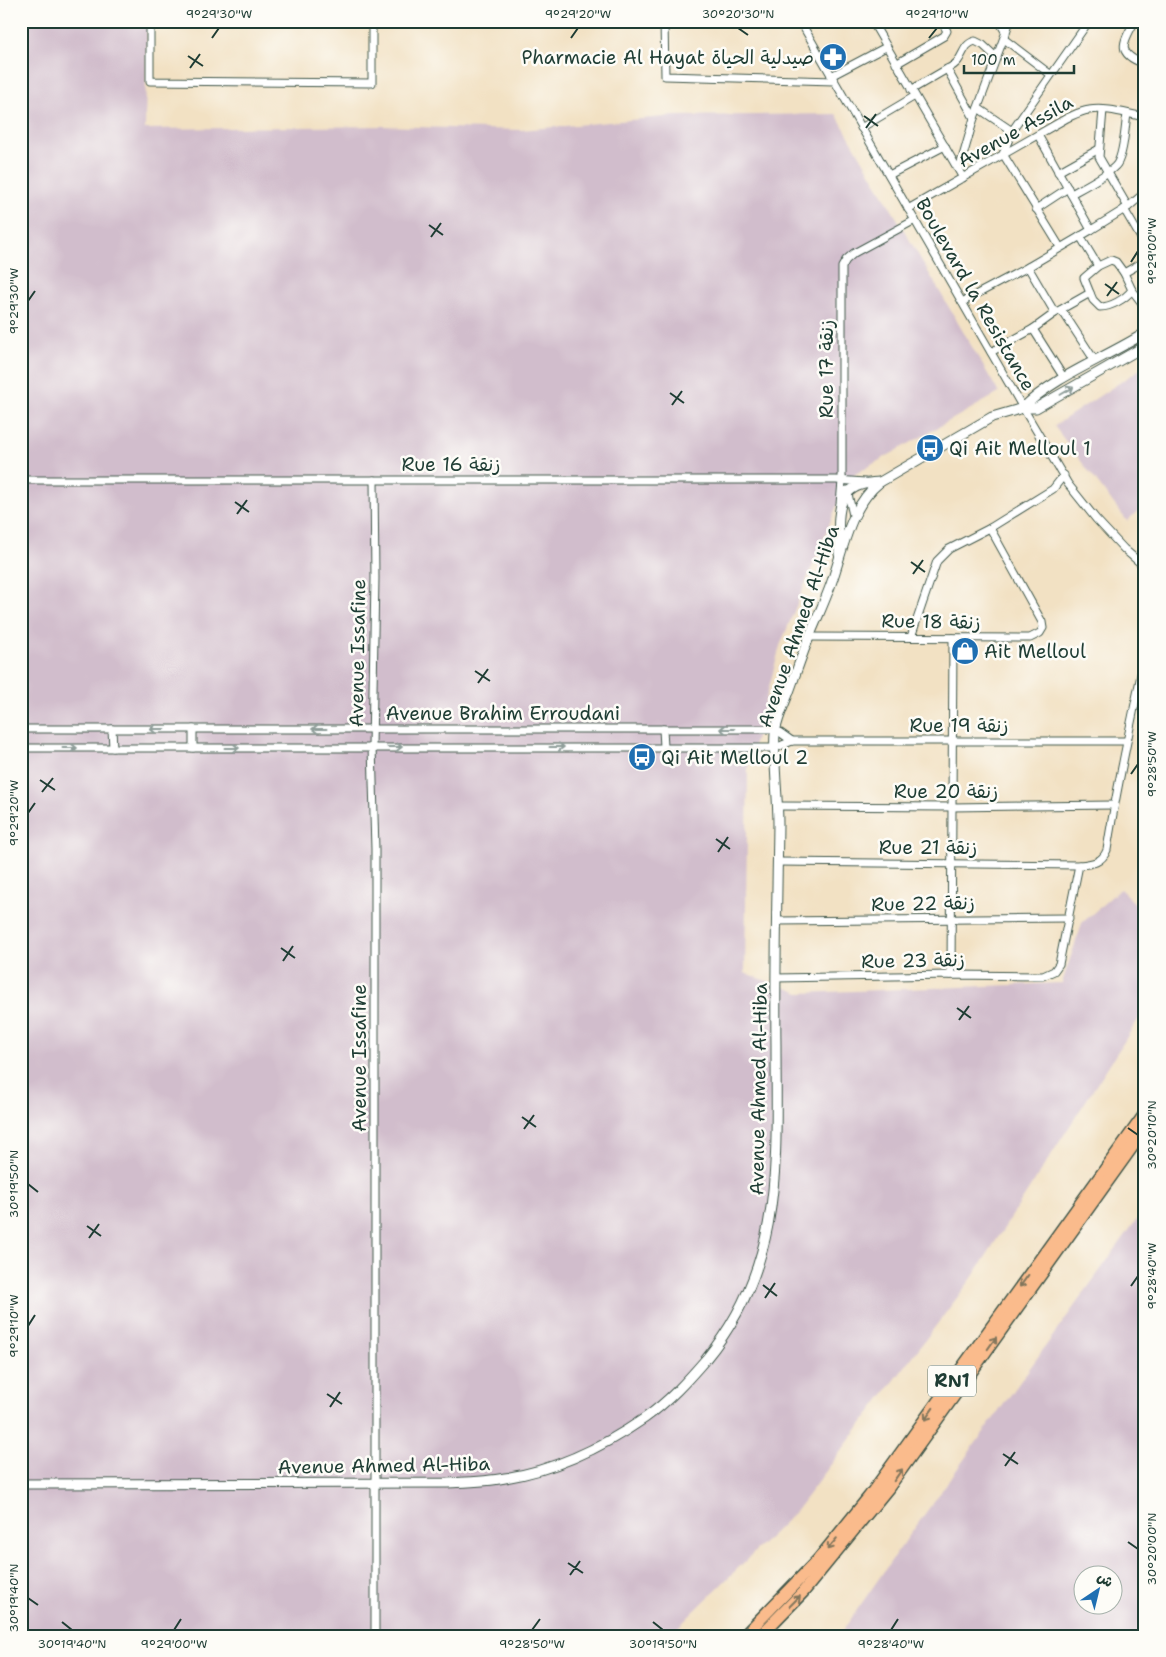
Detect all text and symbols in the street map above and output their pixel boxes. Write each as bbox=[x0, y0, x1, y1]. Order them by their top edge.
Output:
text: 9°29'30"W bbox=[186, 6, 252, 22]
text: 9°29'20"W bbox=[545, 6, 611, 22]
text: 30°20'30"N bbox=[702, 6, 774, 22]
text: 9°29'10"W bbox=[905, 6, 969, 22]
pharmacy icon: Pharmacie Al Hayat صيدلية الحياة bbox=[818, 42, 848, 72]
scale bar bbox=[964, 42, 1074, 74]
place label: Pharmacie Al Hayat صيدلية الحياة bbox=[521, 45, 814, 70]
text: 100 m bbox=[971, 50, 1016, 70]
street label: Avenue Assila bbox=[953, 89, 1077, 173]
street label: Boulevard la Resistance bbox=[910, 193, 1041, 395]
text: 9°29'00"W bbox=[1144, 218, 1160, 284]
text: 9°29'30"W bbox=[6, 268, 22, 334]
street label: Rue 17 زنقة bbox=[814, 320, 839, 418]
one-way arrow bbox=[1059, 385, 1073, 395]
bus stop icon: Qi Ait Melloul 1 bbox=[915, 433, 945, 463]
place label: Qi Ait Melloul 1 bbox=[949, 436, 1091, 461]
street label: Rue 16 زنقة bbox=[402, 452, 500, 477]
street label: Avenue Ahmed Al-Hiba bbox=[752, 521, 845, 731]
street label: Avenue Issafine bbox=[344, 579, 371, 727]
street label: Rue 18 زنقة bbox=[881, 608, 981, 635]
shop icon: Ait Melloul bbox=[950, 636, 980, 666]
place label: Ait Melloul bbox=[984, 639, 1086, 664]
street label: Avenue Brahim Erroudani bbox=[386, 701, 620, 726]
street label: Rue 19 زنقة bbox=[910, 713, 1008, 738]
one-way arrow bbox=[149, 724, 165, 734]
one-way arrow bbox=[311, 724, 328, 734]
one-way arrow bbox=[719, 724, 735, 734]
text: 9°28'50"W bbox=[1144, 731, 1160, 797]
one-way arrow bbox=[386, 742, 403, 752]
one-way arrow bbox=[549, 742, 565, 752]
bus stop icon: Qi Ait Melloul 2 bbox=[627, 742, 657, 772]
one-way arrow bbox=[62, 743, 78, 753]
one-way arrow bbox=[224, 743, 240, 753]
place label: Qi Ait Melloul 2 bbox=[661, 745, 808, 770]
street label: Rue 20 زنقة bbox=[894, 779, 998, 804]
text: 9°29'20"W bbox=[6, 780, 22, 846]
street label: Rue 21 زنقة bbox=[879, 835, 977, 860]
street label: Rue 22 زنقة bbox=[871, 890, 975, 917]
street label: Rue 23 زنقة bbox=[861, 947, 965, 974]
street label: Avenue Ahmed Al-Hiba bbox=[744, 982, 773, 1196]
street label: Avenue Issafine bbox=[347, 984, 372, 1132]
text: 30°20'10"N bbox=[1144, 1100, 1160, 1170]
text: 30°19'50"N bbox=[6, 1150, 22, 1218]
text: 9°28'40"W bbox=[1144, 1243, 1160, 1309]
one-way arrow bbox=[1019, 1274, 1029, 1288]
text: 9°29'10"W bbox=[6, 1294, 22, 1358]
one-way arrow bbox=[987, 1336, 997, 1350]
road number: RN1 bbox=[928, 1365, 976, 1396]
one-way arrow bbox=[924, 1406, 934, 1420]
street label: Avenue Ahmed Al-Hiba bbox=[277, 1451, 491, 1480]
one-way arrow bbox=[892, 1469, 903, 1482]
text: 30°20'00"N bbox=[1144, 1513, 1160, 1585]
one-way arrow bbox=[826, 1537, 838, 1550]
text: 30°19'40"N bbox=[6, 1564, 22, 1633]
north arrow bbox=[1074, 1564, 1124, 1614]
text: ش bbox=[1094, 1568, 1117, 1591]
one-way arrow bbox=[789, 1595, 801, 1607]
text: 30°19'40"N bbox=[38, 1636, 107, 1652]
text: 9°29'00"W bbox=[141, 1636, 207, 1652]
text: 9°28'50"W bbox=[499, 1636, 565, 1652]
text: 30°19'50"N bbox=[629, 1636, 697, 1652]
text: 9°28'40"W bbox=[858, 1636, 924, 1652]

